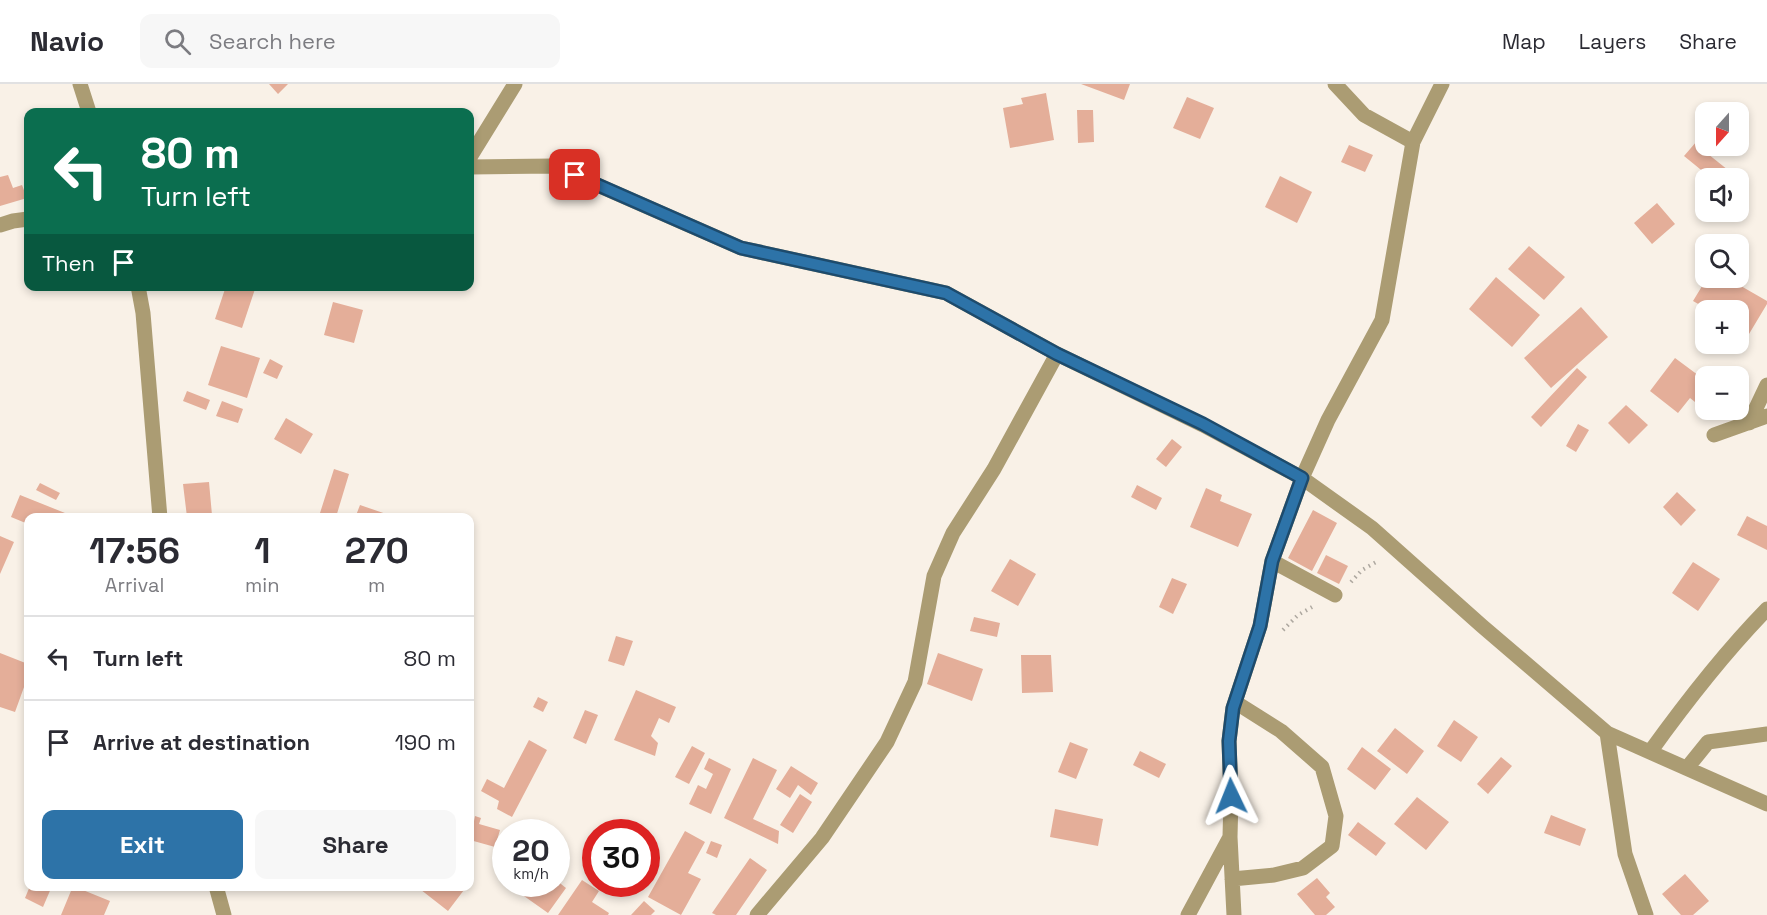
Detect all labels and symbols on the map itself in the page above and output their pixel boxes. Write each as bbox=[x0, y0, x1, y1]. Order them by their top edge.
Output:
north arrow bbox=[1695, 102, 1749, 156]
pin bbox=[549, 149, 600, 200]
position arrow bbox=[1199, 764, 1263, 828]
speed limit sign: 30 bbox=[582, 819, 660, 897]

